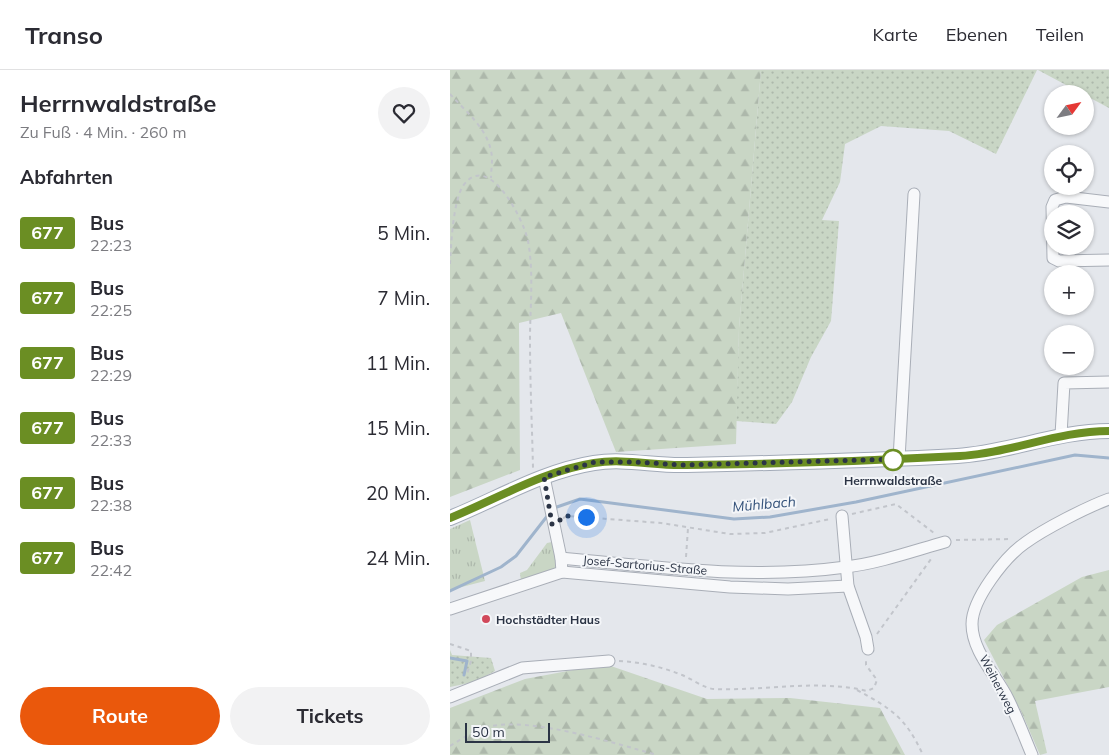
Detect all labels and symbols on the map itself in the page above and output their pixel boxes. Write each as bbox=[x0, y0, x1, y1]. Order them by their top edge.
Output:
north arrow bbox=[1044, 85, 1094, 135]
marker: Herrnwaldstraße bbox=[882, 449, 904, 471]
place label: Herrnwaldstraße bbox=[844, 473, 943, 488]
water label: Mühlbach bbox=[732, 492, 796, 516]
your location bbox=[574, 505, 599, 530]
street label: Josef-Sartorius-Straße bbox=[582, 552, 708, 578]
place label: Hochstädter Haus bbox=[496, 612, 600, 627]
marker: Hochstädter Haus bbox=[480, 613, 492, 625]
street label: Weiherweg bbox=[976, 652, 1020, 716]
scale bar bbox=[465, 720, 550, 743]

